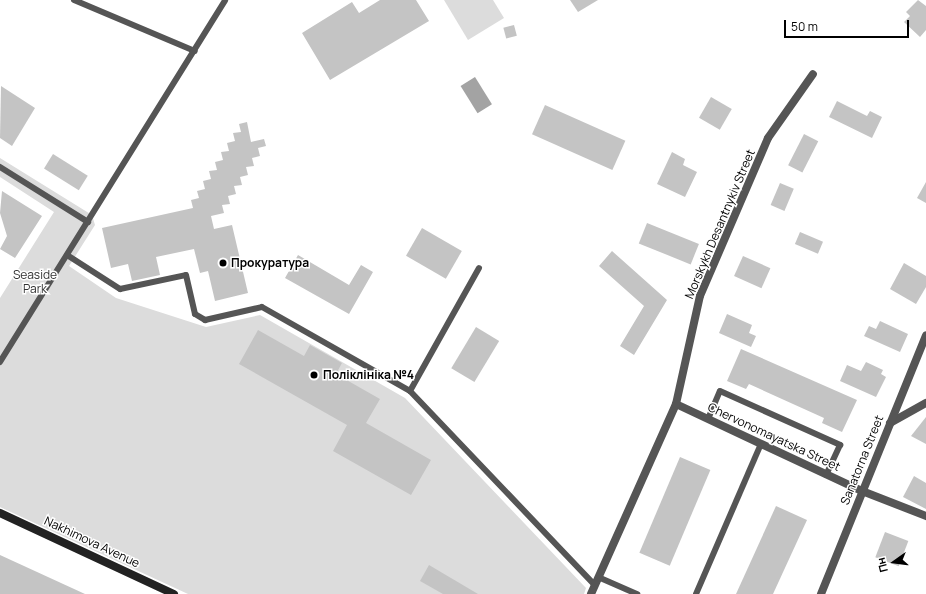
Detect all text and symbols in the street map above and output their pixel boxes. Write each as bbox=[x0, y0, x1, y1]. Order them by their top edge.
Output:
scale bar bbox=[786, 12, 911, 38]
text: 50 m bbox=[791, 18, 818, 35]
street label: Morskykh Desantnykiv Street bbox=[682, 147, 758, 301]
place label: Прокуратура bbox=[231, 256, 309, 270]
marker: Прокуратура bbox=[218, 258, 228, 268]
park label: Seaside Park bbox=[13, 268, 57, 296]
place label: Поліклініка №4 bbox=[323, 368, 414, 382]
marker: Поліклініка №4 bbox=[308, 369, 320, 381]
street label: Chervonomayatska Street bbox=[705, 400, 843, 474]
street label: Sanatorna Street bbox=[837, 413, 887, 507]
street label: Nakhimova Avenue bbox=[42, 514, 142, 570]
north arrow bbox=[874, 542, 914, 582]
text: Пн bbox=[873, 556, 891, 574]

